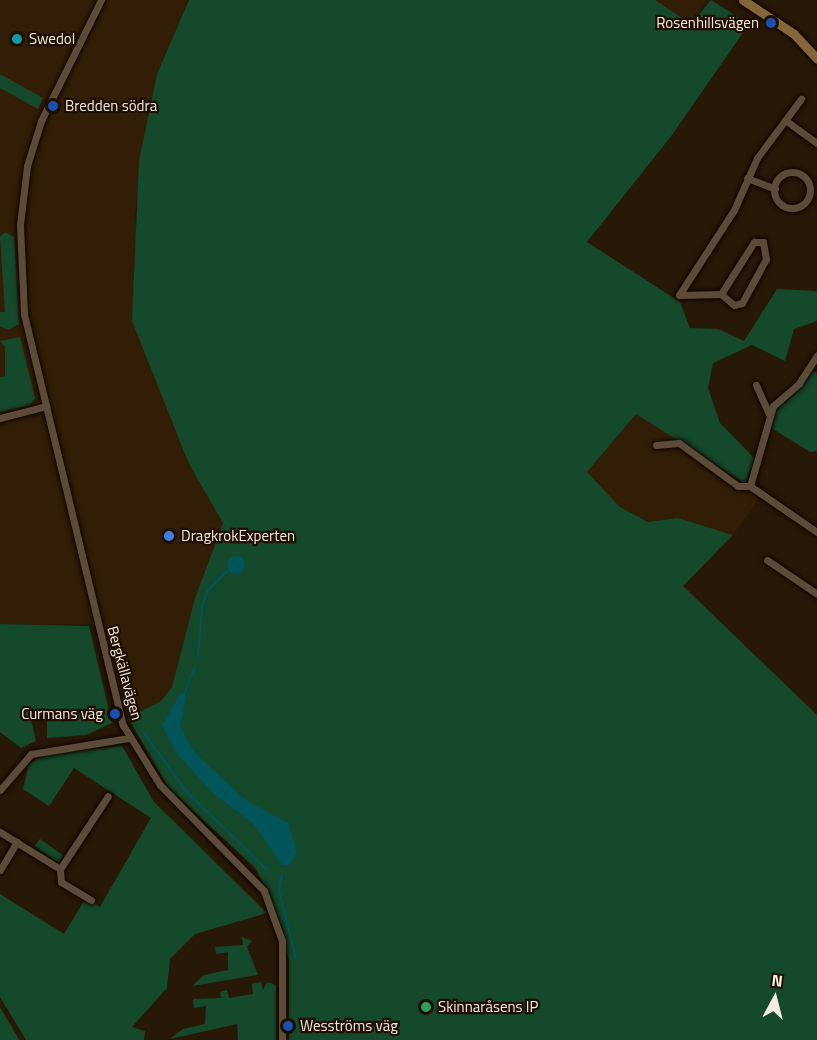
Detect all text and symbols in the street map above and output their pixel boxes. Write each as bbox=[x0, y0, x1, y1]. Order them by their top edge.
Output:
place label: Rosenhillsvägen bbox=[656, 14, 759, 32]
marker: Rosenhillsvägen bbox=[764, 16, 778, 30]
place label: Swedol bbox=[29, 30, 75, 48]
marker: Swedol bbox=[10, 32, 24, 46]
place label: Bredden södra bbox=[65, 97, 157, 115]
marker: Bredden södra bbox=[46, 99, 60, 113]
place label: DragkrokExperten bbox=[181, 527, 295, 545]
marker: DragkrokExperten bbox=[162, 529, 176, 543]
street label: Bergkällavägen bbox=[104, 624, 146, 722]
place label: Curmans väg bbox=[21, 705, 103, 723]
marker: Curmans väg bbox=[108, 707, 122, 721]
north arrow bbox=[745, 968, 805, 1028]
text: N bbox=[770, 968, 784, 993]
place label: Skinnaråsens IP bbox=[438, 998, 538, 1016]
marker: Skinnaråsens IP bbox=[419, 1000, 433, 1014]
place label: Wesströms väg bbox=[300, 1017, 398, 1035]
marker: Wesströms väg bbox=[281, 1019, 295, 1033]

